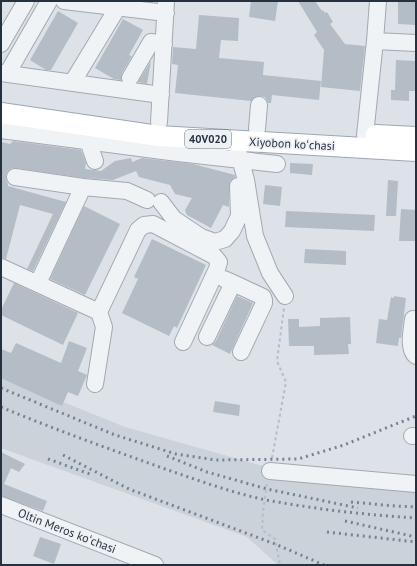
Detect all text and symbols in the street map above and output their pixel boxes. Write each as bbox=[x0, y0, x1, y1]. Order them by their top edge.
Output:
road number: 40V020 bbox=[185, 130, 231, 148]
street label: Xiyobon koʻchasi bbox=[249, 134, 335, 153]
street label: Oltin Meros koʻchasi bbox=[16, 505, 118, 556]

